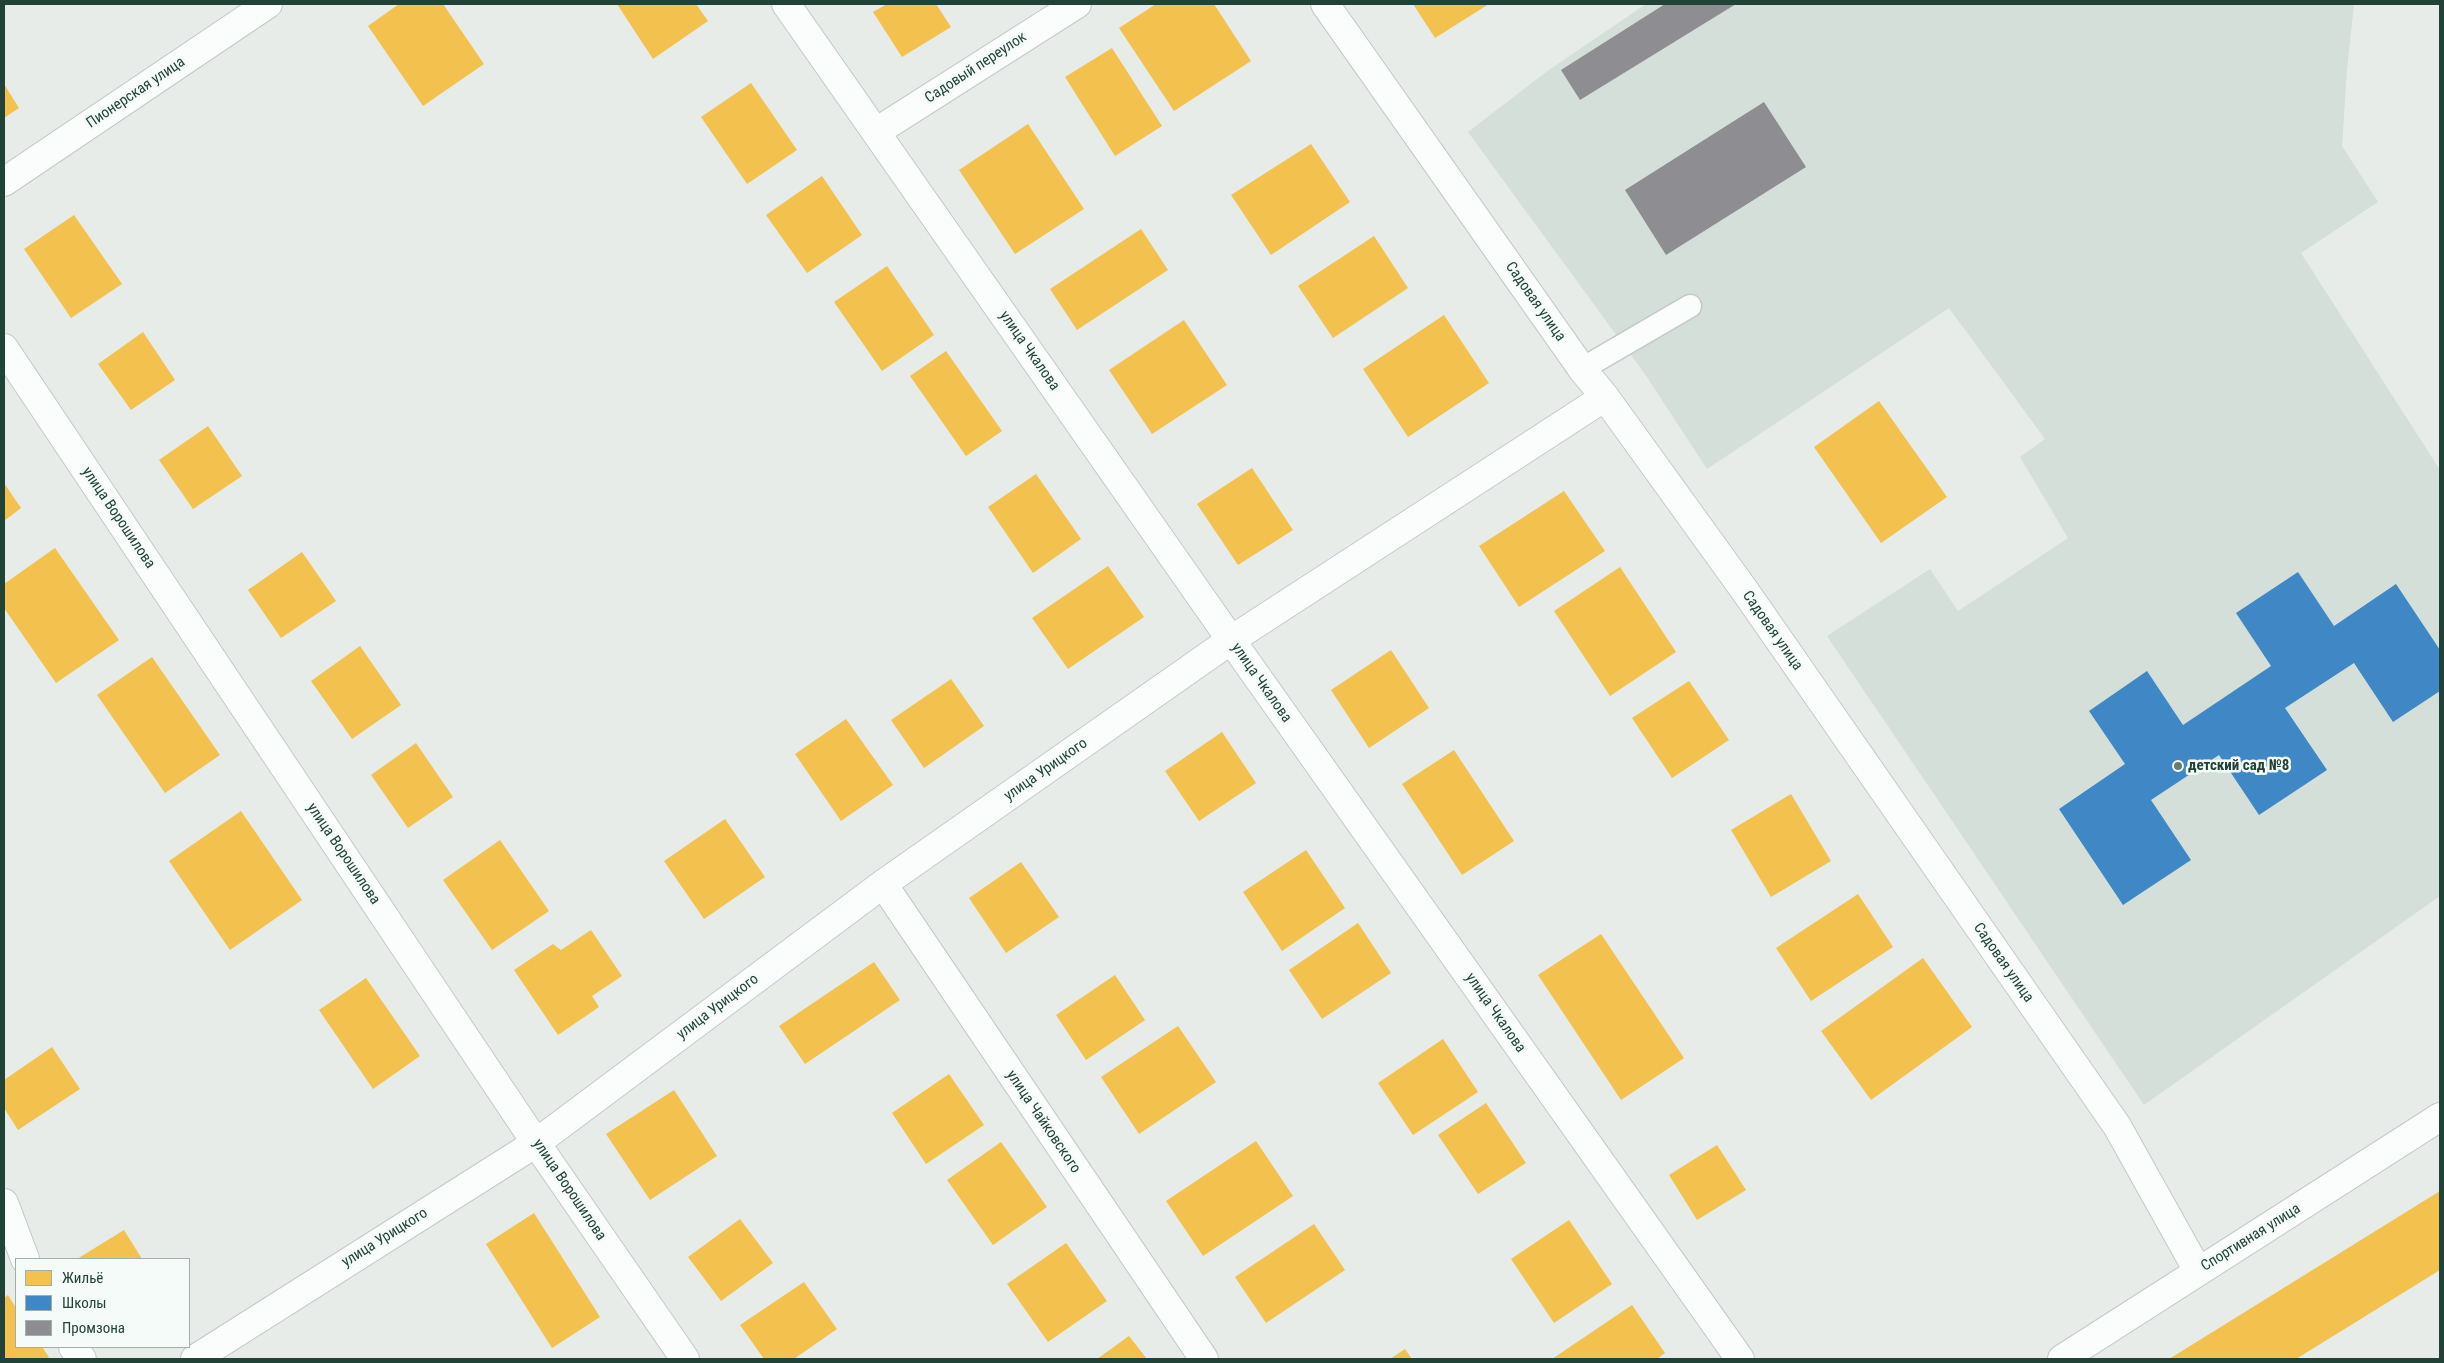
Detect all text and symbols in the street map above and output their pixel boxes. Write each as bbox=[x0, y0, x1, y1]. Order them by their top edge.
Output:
street label: Садовый переулок bbox=[922, 28, 1030, 108]
street label: Пионерская улица bbox=[83, 53, 189, 133]
street label: Садовая улица bbox=[1501, 259, 1569, 345]
street label: улица Чкалова bbox=[995, 308, 1063, 394]
street label: улица Ворошилова bbox=[77, 464, 159, 572]
street label: Садовая улица bbox=[1738, 588, 1806, 674]
street label: улица Чкалова bbox=[1227, 640, 1295, 726]
street label: улица Урицкого bbox=[1001, 735, 1091, 805]
place label: детский сад №8 bbox=[2188, 757, 2289, 775]
marker: детский сад №8 bbox=[2172, 760, 2184, 772]
street label: улица Ворошилова bbox=[302, 800, 384, 908]
street label: Садовая улица bbox=[1969, 920, 2037, 1006]
street label: улица Урицкого bbox=[674, 970, 762, 1044]
street label: улица Чкалова bbox=[1461, 970, 1529, 1056]
street label: улица Чайковского bbox=[1002, 1067, 1084, 1177]
street label: улица Ворошилова bbox=[528, 1136, 610, 1244]
street label: Спортивная улица bbox=[2198, 1200, 2304, 1276]
street label: улица Урицкого bbox=[339, 1204, 431, 1272]
legend bbox=[15, 1258, 190, 1348]
text: Жильё bbox=[62, 1269, 103, 1287]
text: Школы bbox=[62, 1294, 107, 1312]
text: Промзона bbox=[62, 1319, 125, 1337]

